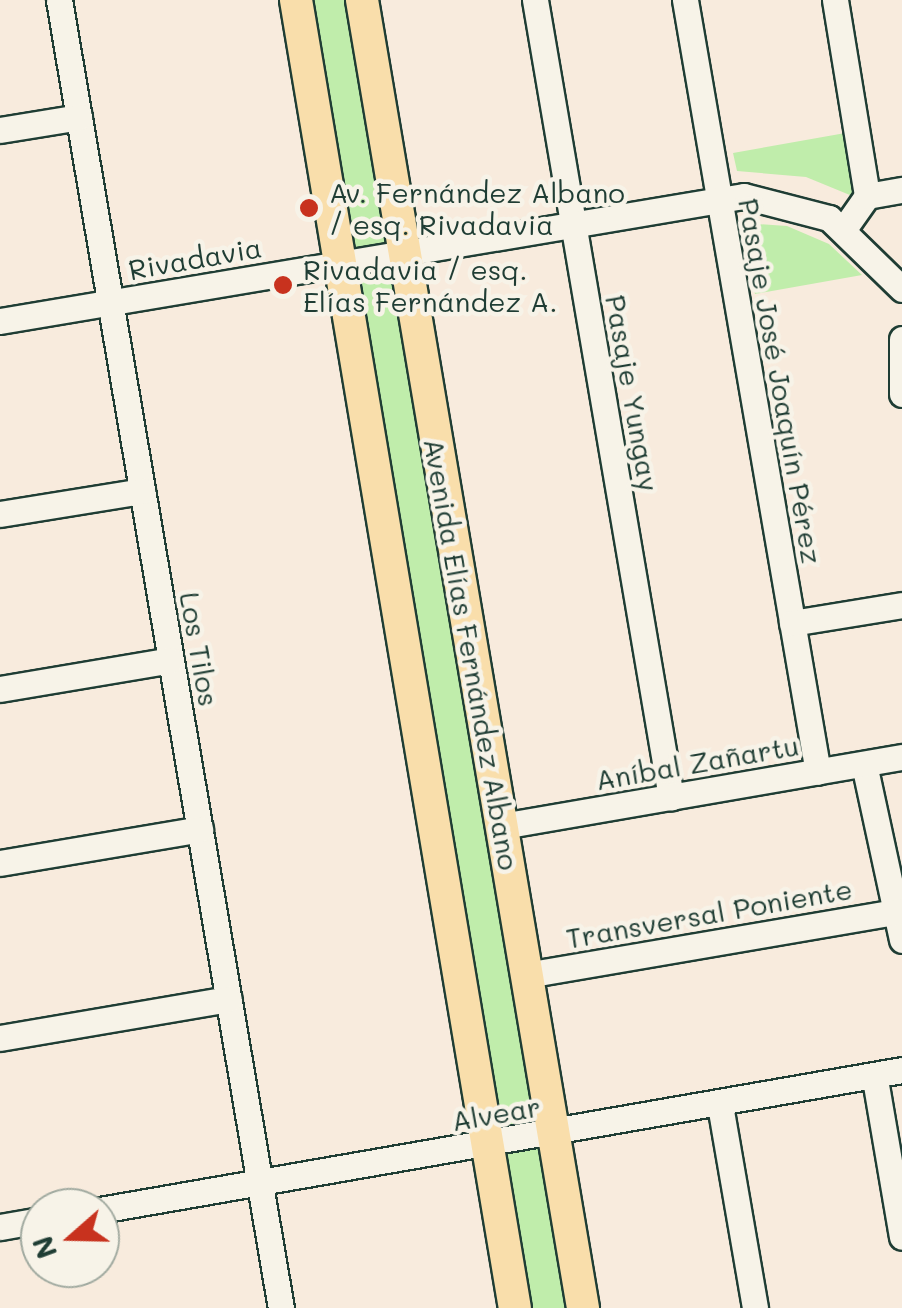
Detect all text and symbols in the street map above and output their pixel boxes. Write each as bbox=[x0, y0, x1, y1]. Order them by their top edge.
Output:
place label: Av. Fernández Albano / esq. Rivadavia bbox=[329, 175, 625, 241]
street label: Pasaje José Joaquín Pérez bbox=[732, 196, 830, 566]
marker: Av. Fernández Albano / esq. Rivadavia bbox=[298, 197, 320, 219]
street label: Rivadavia bbox=[126, 230, 264, 286]
place label: Rivadavia / esq. Elías Fernández A. bbox=[303, 252, 558, 318]
marker: Rivadavia / esq. Elías Fernández A. bbox=[272, 274, 294, 296]
street label: Pasaje Yungay bbox=[599, 292, 667, 494]
street label: Avenida Elías Fernández Albano bbox=[417, 436, 527, 872]
street label: Los Tilos bbox=[173, 589, 227, 709]
street label: Aníbal Zañartu bbox=[593, 728, 801, 796]
street label: Transversal Poniente bbox=[563, 871, 855, 955]
street label: Alvear bbox=[449, 1089, 543, 1137]
north arrow bbox=[20, 1188, 120, 1288]
text: N bbox=[23, 1231, 64, 1264]

